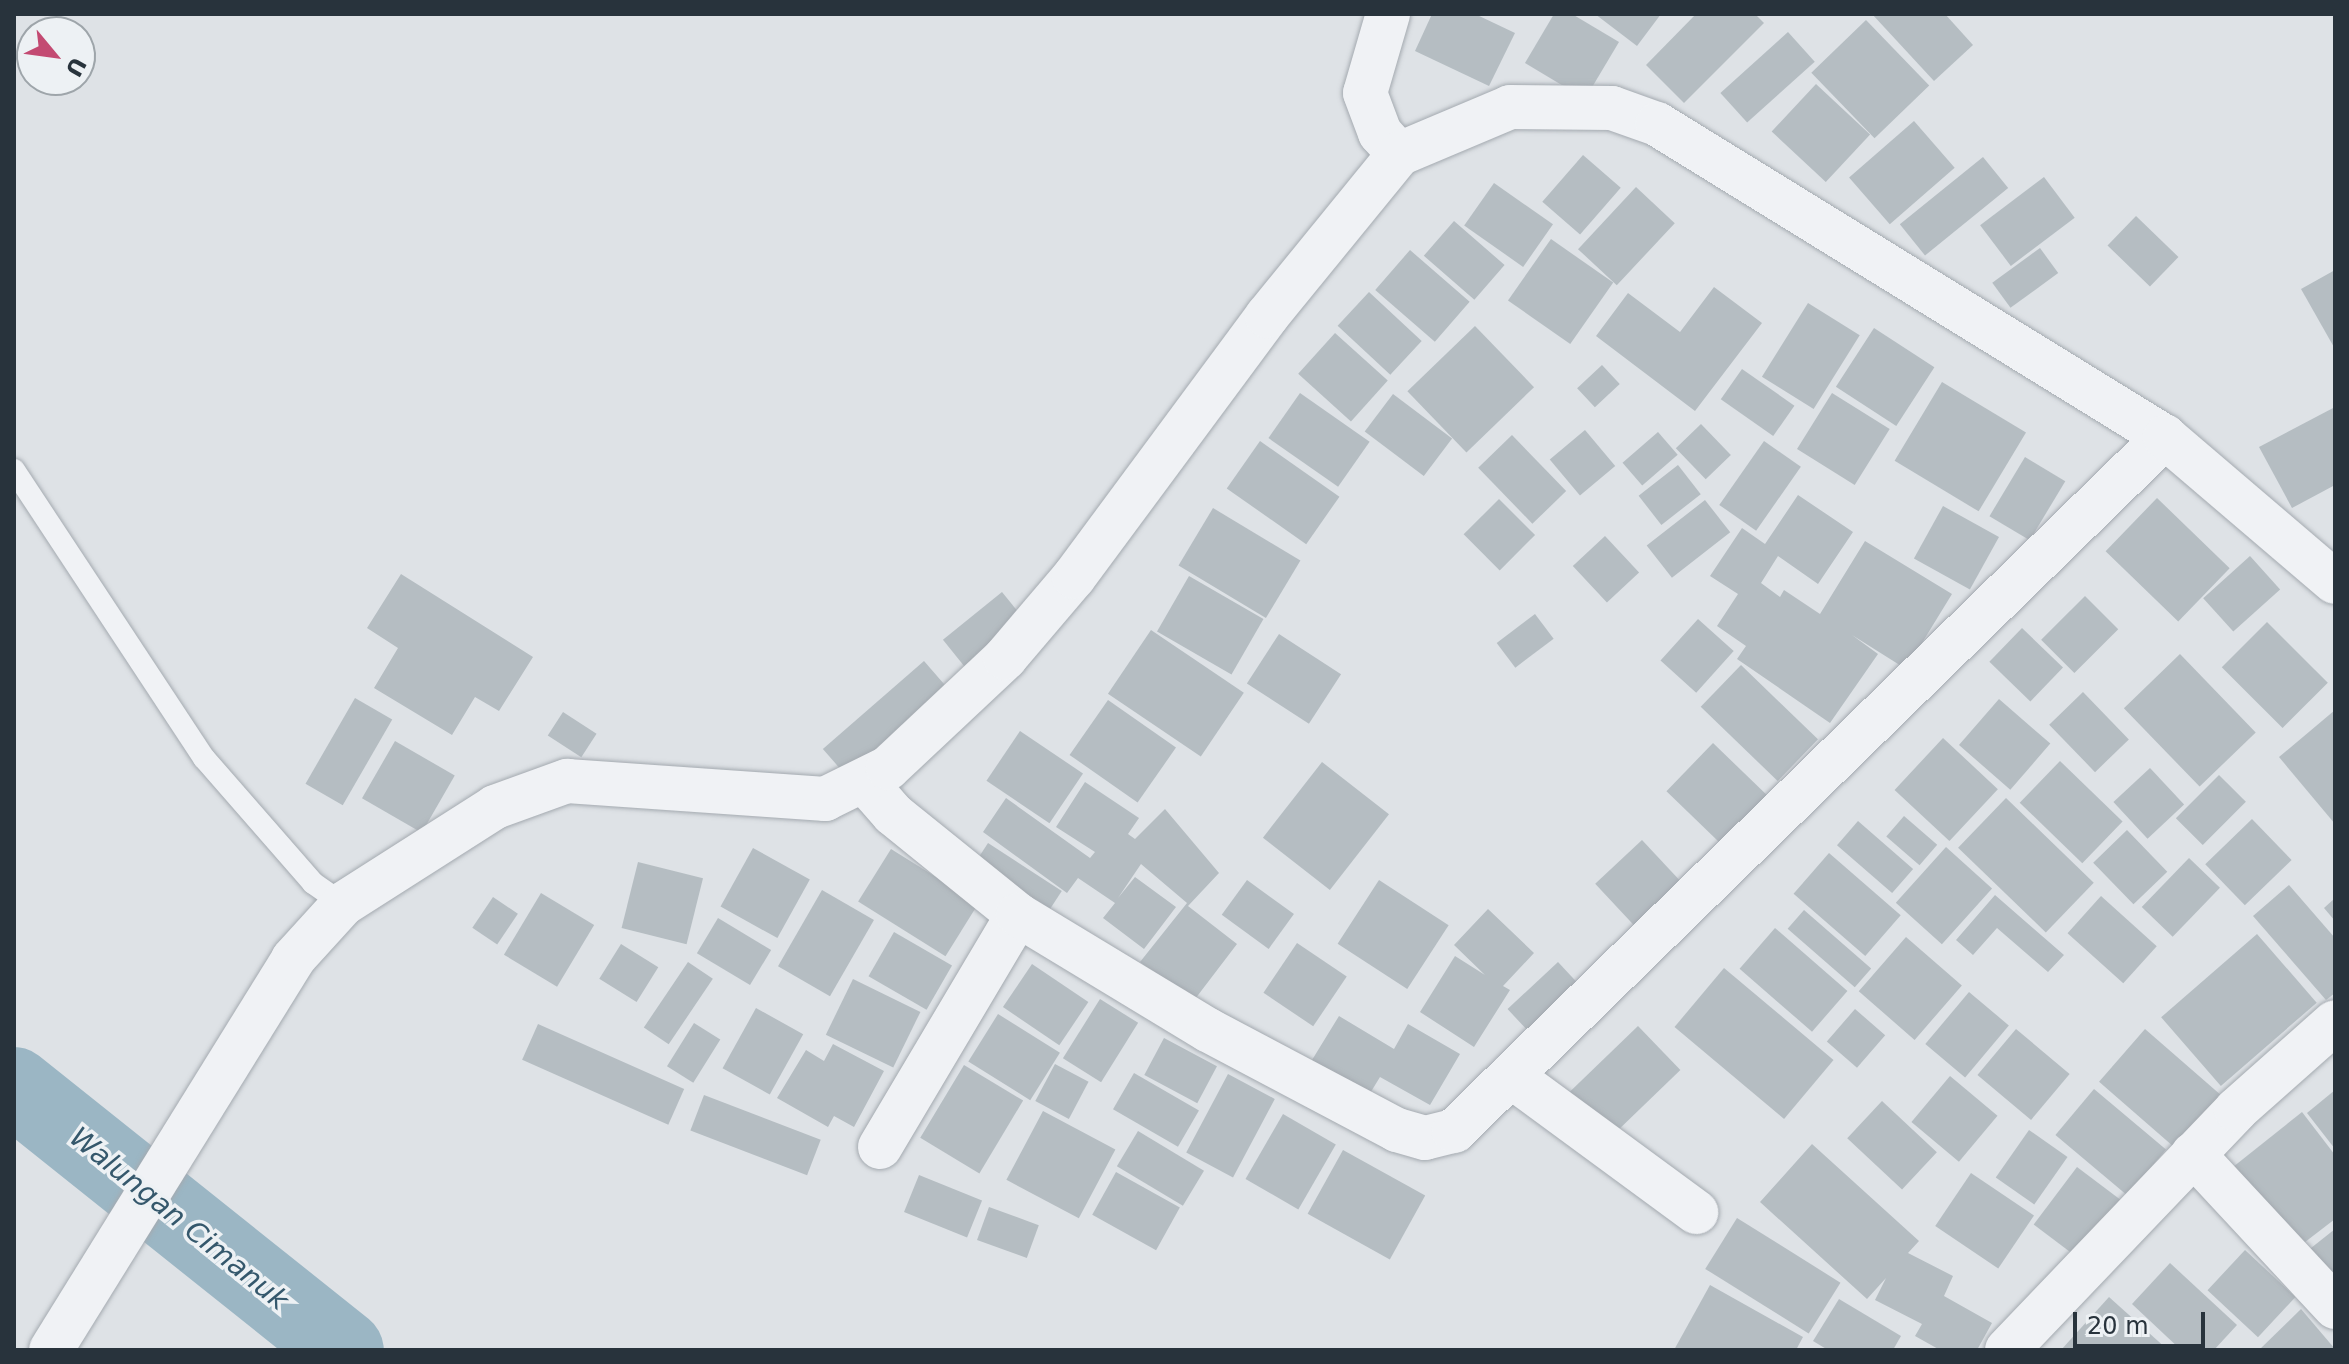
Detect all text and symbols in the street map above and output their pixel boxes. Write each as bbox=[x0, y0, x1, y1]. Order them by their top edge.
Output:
north arrow bbox=[16, 16, 96, 96]
text: U bbox=[60, 53, 91, 81]
water label: Walungan Cimanuk bbox=[63, 1120, 295, 1318]
scale bar bbox=[2077, 1296, 2209, 1346]
text: 20 m bbox=[2087, 1312, 2149, 1340]

